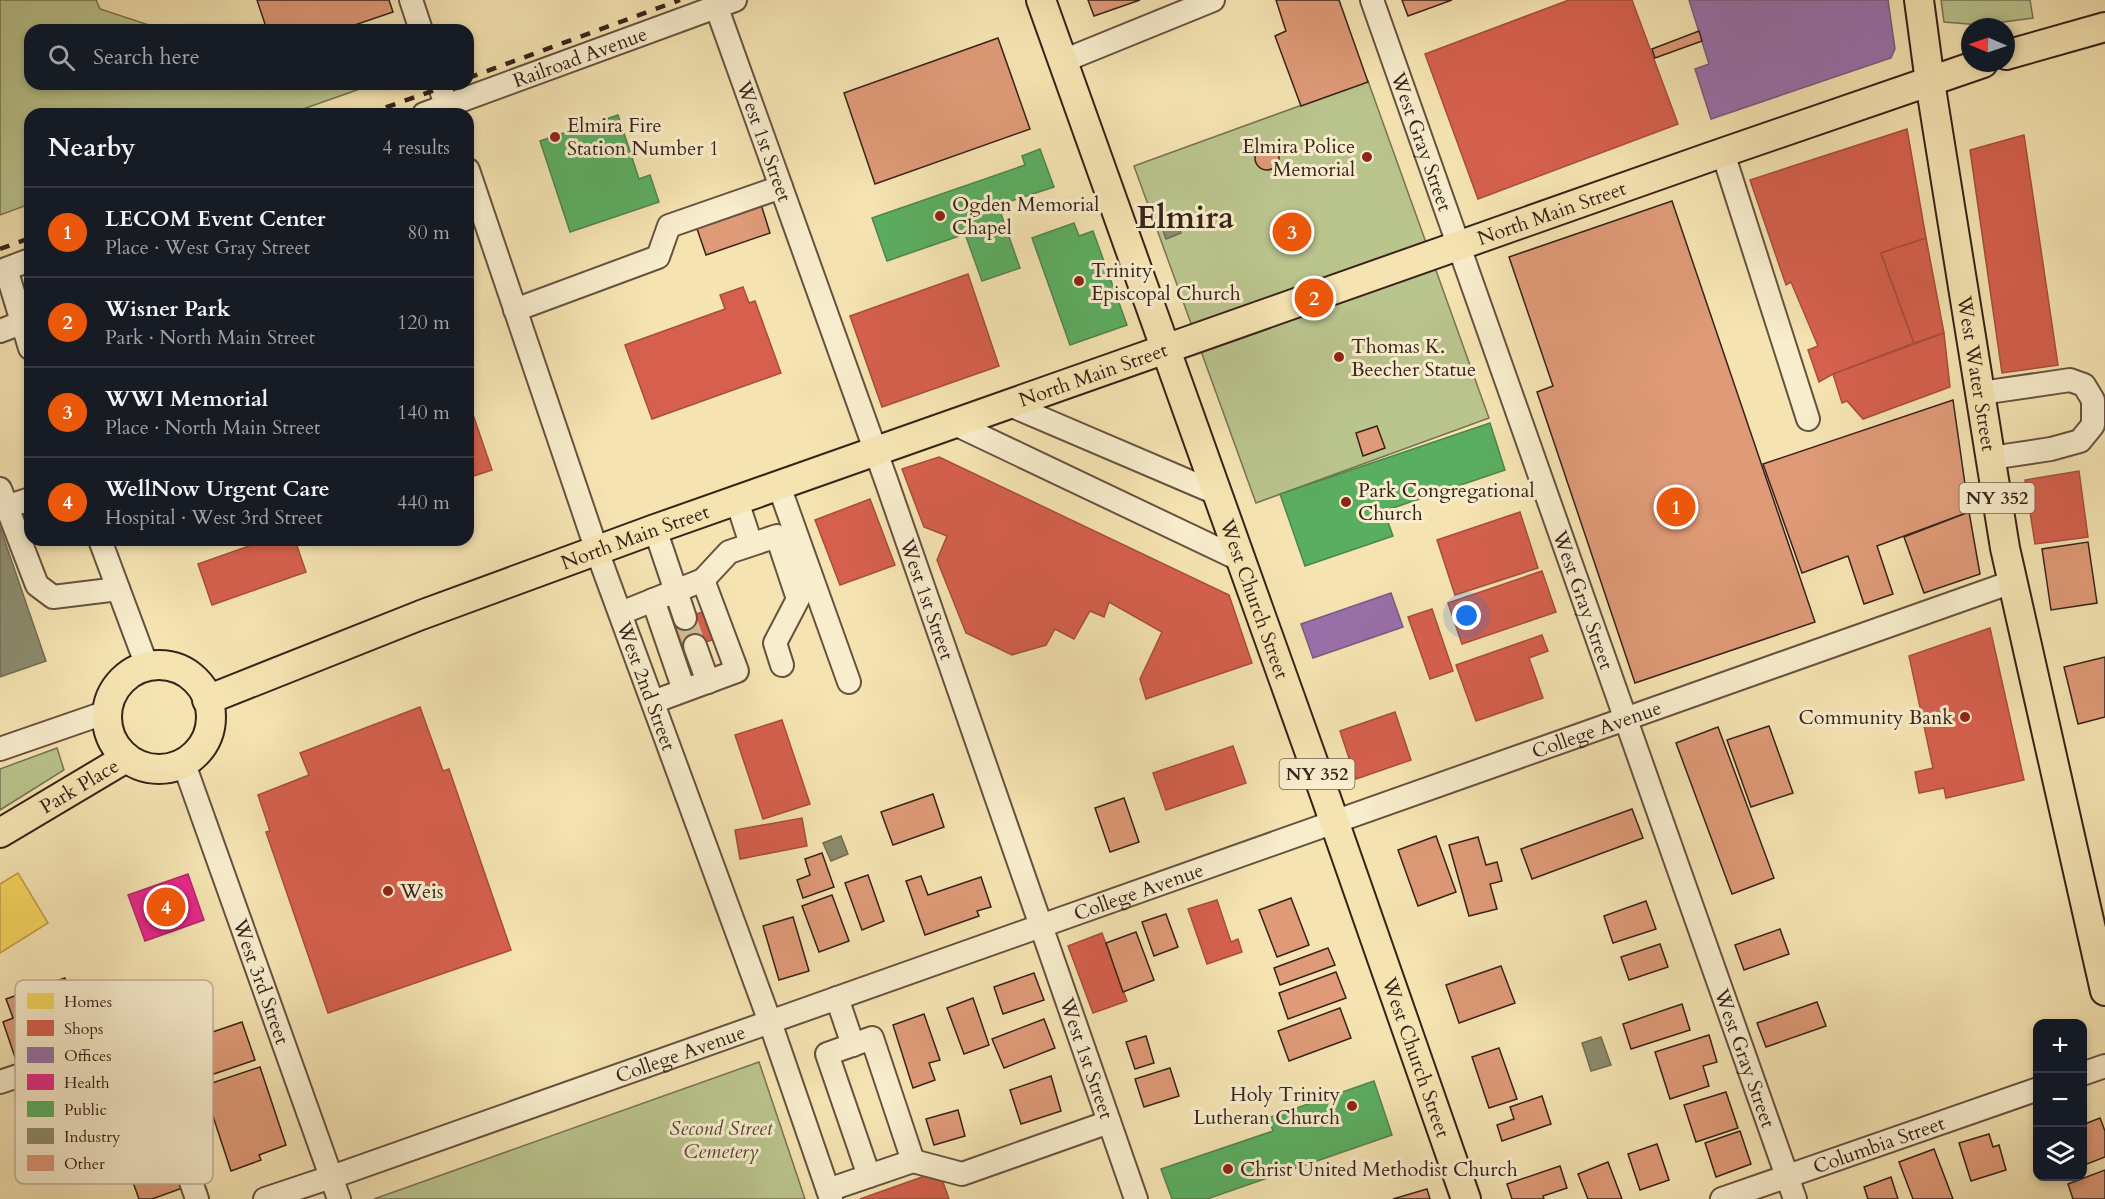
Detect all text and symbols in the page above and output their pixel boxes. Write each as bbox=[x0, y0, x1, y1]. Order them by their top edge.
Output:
north arrow bbox=[1961, 18, 2015, 72]
street label: Railroad Avenue bbox=[509, 20, 651, 94]
search box bbox=[24, 24, 474, 90]
icon: search bbox=[45, 41, 78, 74]
text: Search here bbox=[93, 42, 200, 72]
street label: West Gray Street bbox=[1385, 67, 1459, 215]
street label: West 1st Street bbox=[730, 76, 799, 206]
place label: Elmira Fire Station Number 1 bbox=[567, 112, 719, 162]
text: Nearby bbox=[48, 130, 136, 165]
marker: Elmira Fire Station Number 1 bbox=[548, 130, 562, 144]
place label: Elmira Police Memorial bbox=[1242, 133, 1355, 183]
text: 4 results bbox=[382, 134, 450, 161]
marker: Elmira Police Memorial bbox=[1360, 150, 1374, 164]
street label: North Main Street bbox=[1473, 174, 1630, 252]
place label: Ogden Memorial Chapel bbox=[952, 191, 1099, 241]
district label: Elmira bbox=[1136, 196, 1234, 240]
text: LECOM Event Center bbox=[105, 204, 326, 234]
marker: Ogden Memorial Chapel bbox=[933, 209, 947, 223]
pin: 3 bbox=[1272, 210, 1312, 254]
text: 1 bbox=[62, 219, 73, 246]
text: 80 m bbox=[407, 219, 450, 246]
text: Place · West Gray Street bbox=[105, 234, 310, 261]
place label: Trinity Episcopal Church bbox=[1091, 257, 1241, 307]
marker: Trinity Episcopal Church bbox=[1072, 274, 1086, 288]
pin: 2 bbox=[1294, 276, 1334, 320]
street label: West Water Street bbox=[1951, 293, 2003, 454]
text: Wisner Park bbox=[105, 294, 230, 324]
text: 2 bbox=[62, 309, 73, 336]
text: 120 m bbox=[397, 309, 450, 336]
text: Park · North Main Street bbox=[105, 324, 315, 351]
place label: Thomas K. Beecher Statue bbox=[1351, 333, 1476, 383]
street label: North Main Street bbox=[1015, 336, 1172, 413]
marker: Thomas K. Beecher Statue bbox=[1332, 350, 1346, 364]
text: WWI Memorial bbox=[105, 384, 268, 414]
text: 3 bbox=[62, 399, 73, 426]
text: 140 m bbox=[397, 399, 450, 426]
text: Place · North Main Street bbox=[105, 414, 320, 441]
text: WellNow Urgent Care bbox=[105, 474, 330, 504]
place label: Park Congregational Church bbox=[1358, 477, 1535, 527]
road number: NY 352 bbox=[1960, 483, 2034, 513]
pin: 1 bbox=[1656, 484, 1696, 530]
text: 4 bbox=[62, 489, 73, 516]
text: 440 m bbox=[397, 489, 450, 516]
marker: Park Congregational Church bbox=[1339, 495, 1353, 509]
street label: North Main Street bbox=[557, 497, 713, 576]
text: Hospital · West 3rd Street bbox=[105, 504, 323, 531]
street label: West Church Street bbox=[1214, 514, 1296, 683]
street label: West Gray Street bbox=[1546, 526, 1621, 674]
street label: West 1st Street bbox=[894, 534, 961, 664]
your location bbox=[1452, 601, 1481, 630]
street label: West 2nd Street bbox=[610, 617, 683, 755]
street label: College Avenue bbox=[1528, 694, 1665, 765]
place label: Community Bank bbox=[1799, 704, 1953, 731]
marker: Community Bank bbox=[1958, 710, 1972, 724]
street label: Park Place bbox=[34, 752, 124, 820]
road number: NY 352 bbox=[1280, 759, 1354, 789]
street label: College Avenue bbox=[1070, 856, 1207, 927]
place label: Weis bbox=[399, 878, 444, 905]
pin: 4 bbox=[146, 884, 186, 930]
marker: Weis bbox=[381, 884, 395, 898]
street label: West 3rd Street bbox=[226, 914, 297, 1049]
street label: West Church Street bbox=[1376, 973, 1457, 1142]
legend bbox=[15, 980, 213, 1184]
street label: West Gray Street bbox=[1708, 984, 1782, 1132]
text: Homes bbox=[64, 991, 112, 1013]
street label: West 1st Street bbox=[1053, 993, 1121, 1123]
text: Shops bbox=[64, 1018, 103, 1040]
street label: College Avenue bbox=[612, 1018, 749, 1089]
map controls bbox=[2033, 1019, 2087, 1181]
button: + bbox=[2033, 1019, 2087, 1073]
text: Offices bbox=[64, 1045, 112, 1067]
text: Health bbox=[64, 1072, 110, 1094]
button: − bbox=[2033, 1073, 2087, 1127]
place label: Holy Trinity Lutheran Church bbox=[1193, 1081, 1340, 1131]
text: Public bbox=[64, 1099, 107, 1121]
marker: Holy Trinity Lutheran Church bbox=[1345, 1099, 1359, 1113]
street label: Columbia Street bbox=[1809, 1109, 1949, 1180]
park label: Second Street Cemetery bbox=[670, 1115, 774, 1165]
text: Industry bbox=[64, 1126, 121, 1148]
button: layers bbox=[2033, 1127, 2087, 1181]
text: Other bbox=[64, 1153, 105, 1175]
place label: Christ United Methodist Church bbox=[1240, 1156, 1518, 1183]
marker: Christ United Methodist Church bbox=[1221, 1162, 1235, 1176]

